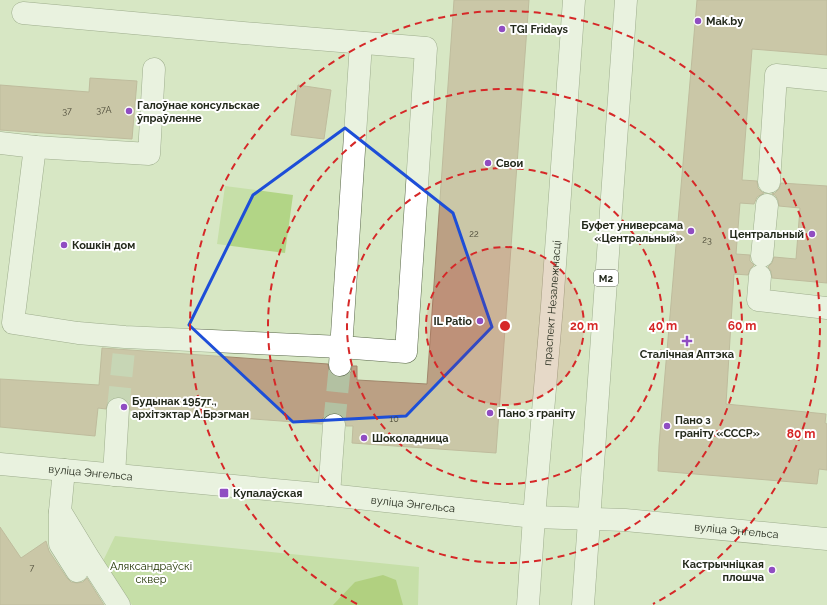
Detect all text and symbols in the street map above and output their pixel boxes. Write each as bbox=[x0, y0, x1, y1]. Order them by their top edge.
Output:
place label: Mak.by bbox=[706, 15, 743, 28]
marker: Mak.by bbox=[693, 16, 703, 26]
place label: TGI Fridays bbox=[510, 23, 569, 36]
marker: TGI Fridays bbox=[497, 24, 507, 34]
place label: Галоўнае консульскае ўпраўленне bbox=[137, 99, 260, 125]
house number: 37А bbox=[96, 105, 112, 115]
house number: 37 bbox=[62, 106, 72, 116]
marker: Галоўнае консульскае ўпраўленне bbox=[124, 106, 134, 116]
place label: Свои bbox=[496, 157, 523, 170]
marker: Свои bbox=[483, 158, 493, 168]
place label: Буфет универсама «Центральный» bbox=[581, 219, 683, 245]
marker: Буфет универсама «Центральный» bbox=[686, 226, 696, 236]
place label: Центральный bbox=[730, 228, 804, 241]
house number: 22 bbox=[469, 229, 479, 239]
marker: Центральный bbox=[807, 229, 817, 239]
house number: 23 bbox=[702, 235, 712, 245]
place label: Кошкін дом bbox=[72, 239, 135, 252]
marker: Кошкін дом bbox=[59, 240, 69, 250]
street label: праспект Незалежнасці bbox=[540, 240, 563, 366]
road number: М2 bbox=[594, 270, 618, 286]
place label: IL Patio bbox=[433, 315, 472, 328]
marker: IL Patio bbox=[475, 316, 485, 326]
centre of rings bbox=[498, 319, 512, 333]
text: 20 m bbox=[570, 319, 598, 333]
text: 40 m bbox=[649, 319, 677, 333]
text: 60 m bbox=[728, 319, 756, 333]
marker: Сталічная Аптэка bbox=[682, 336, 692, 346]
place label: Сталічная Аптэка bbox=[640, 348, 734, 361]
place label: Будынак 1957г., архітэктар А.Брэгман bbox=[132, 395, 249, 421]
marker: Будынак 1957г., архітэктар А.Брэгман bbox=[119, 402, 129, 412]
place label: Пано з граніту bbox=[498, 407, 575, 420]
marker: Пано з граніту bbox=[485, 408, 495, 418]
house number: 10 bbox=[389, 414, 399, 424]
place label: Пано з граніту «СССР» bbox=[675, 414, 760, 440]
marker: Пано з граніту «СССР» bbox=[662, 421, 672, 431]
text: 80 m bbox=[787, 427, 815, 441]
place label: Шоколадница bbox=[372, 432, 449, 445]
marker: Шоколадница bbox=[359, 433, 369, 443]
street label: вуліца Энгельса bbox=[48, 462, 133, 483]
marker: Купалаўская bbox=[218, 487, 230, 499]
place label: Купалаўская bbox=[233, 487, 302, 500]
street label: вуліца Энгельса bbox=[370, 493, 456, 515]
street label: вуліца Энгельса bbox=[694, 520, 779, 541]
place label: Кастрычніцкая плошча bbox=[682, 558, 764, 584]
park label: Аляксандраўскі сквер bbox=[110, 560, 192, 586]
house number: 7 bbox=[30, 563, 35, 573]
marker: Кастрычніцкая плошча bbox=[767, 565, 777, 575]

